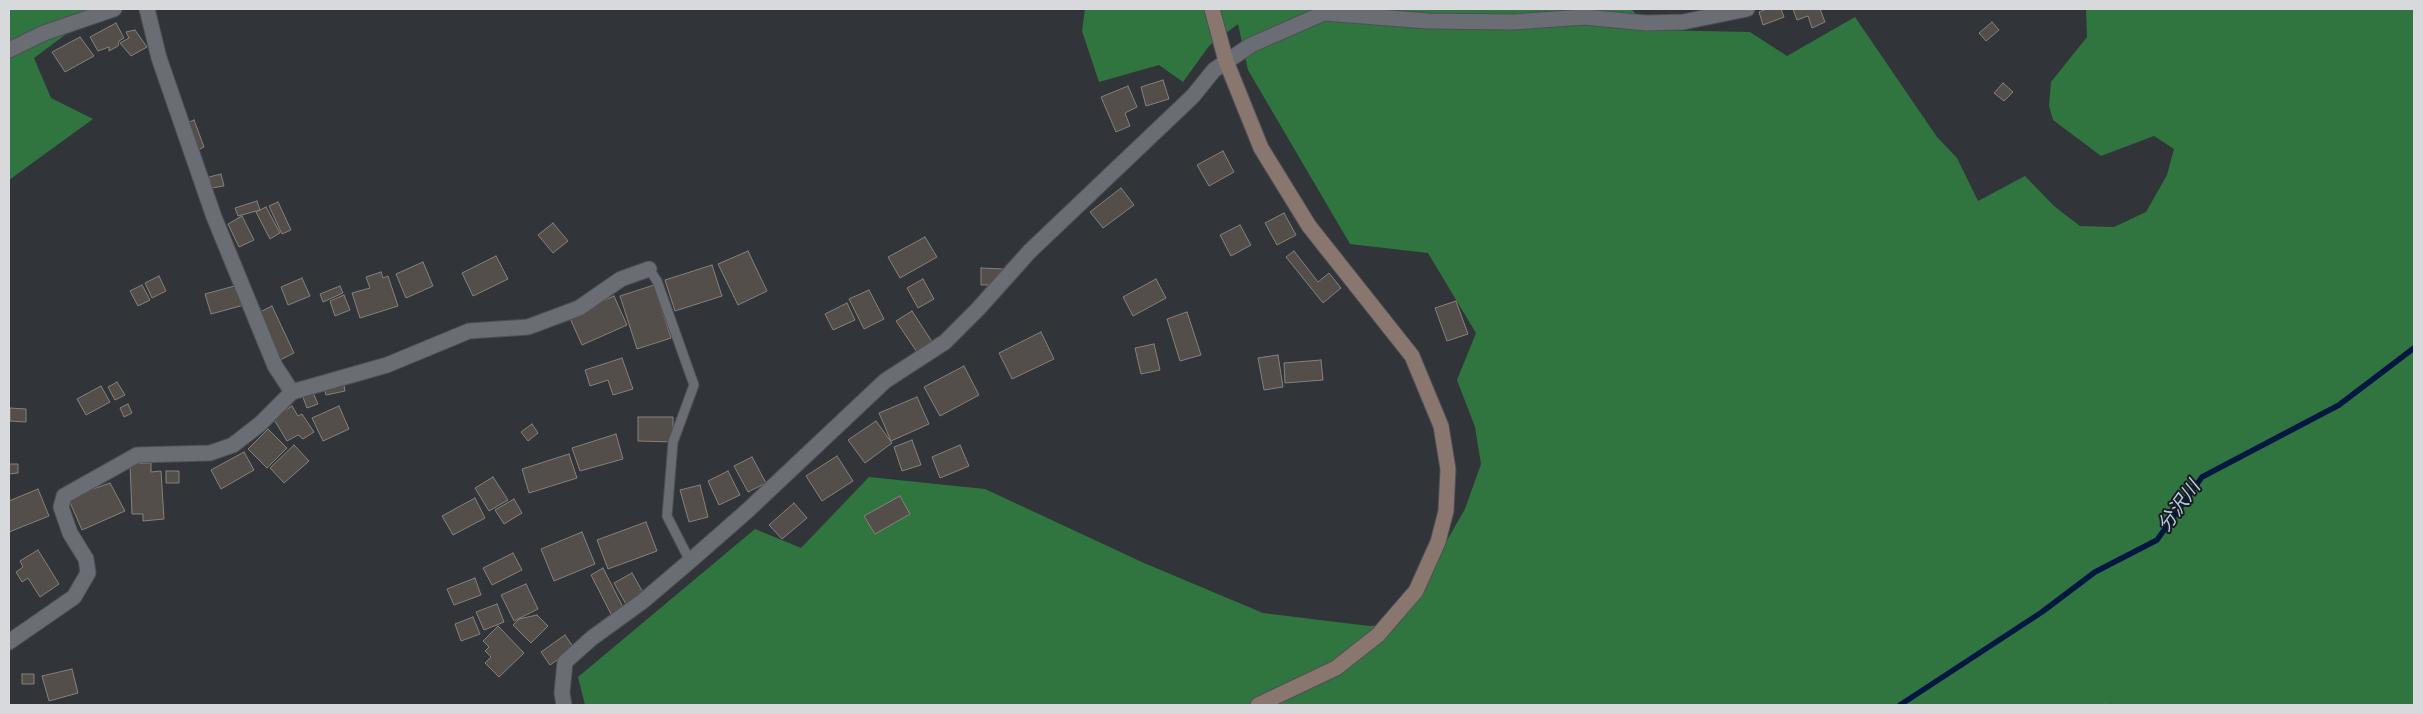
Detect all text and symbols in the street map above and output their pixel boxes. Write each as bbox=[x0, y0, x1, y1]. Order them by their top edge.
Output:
water label: 分沢川 bbox=[2154, 477, 2206, 537]

